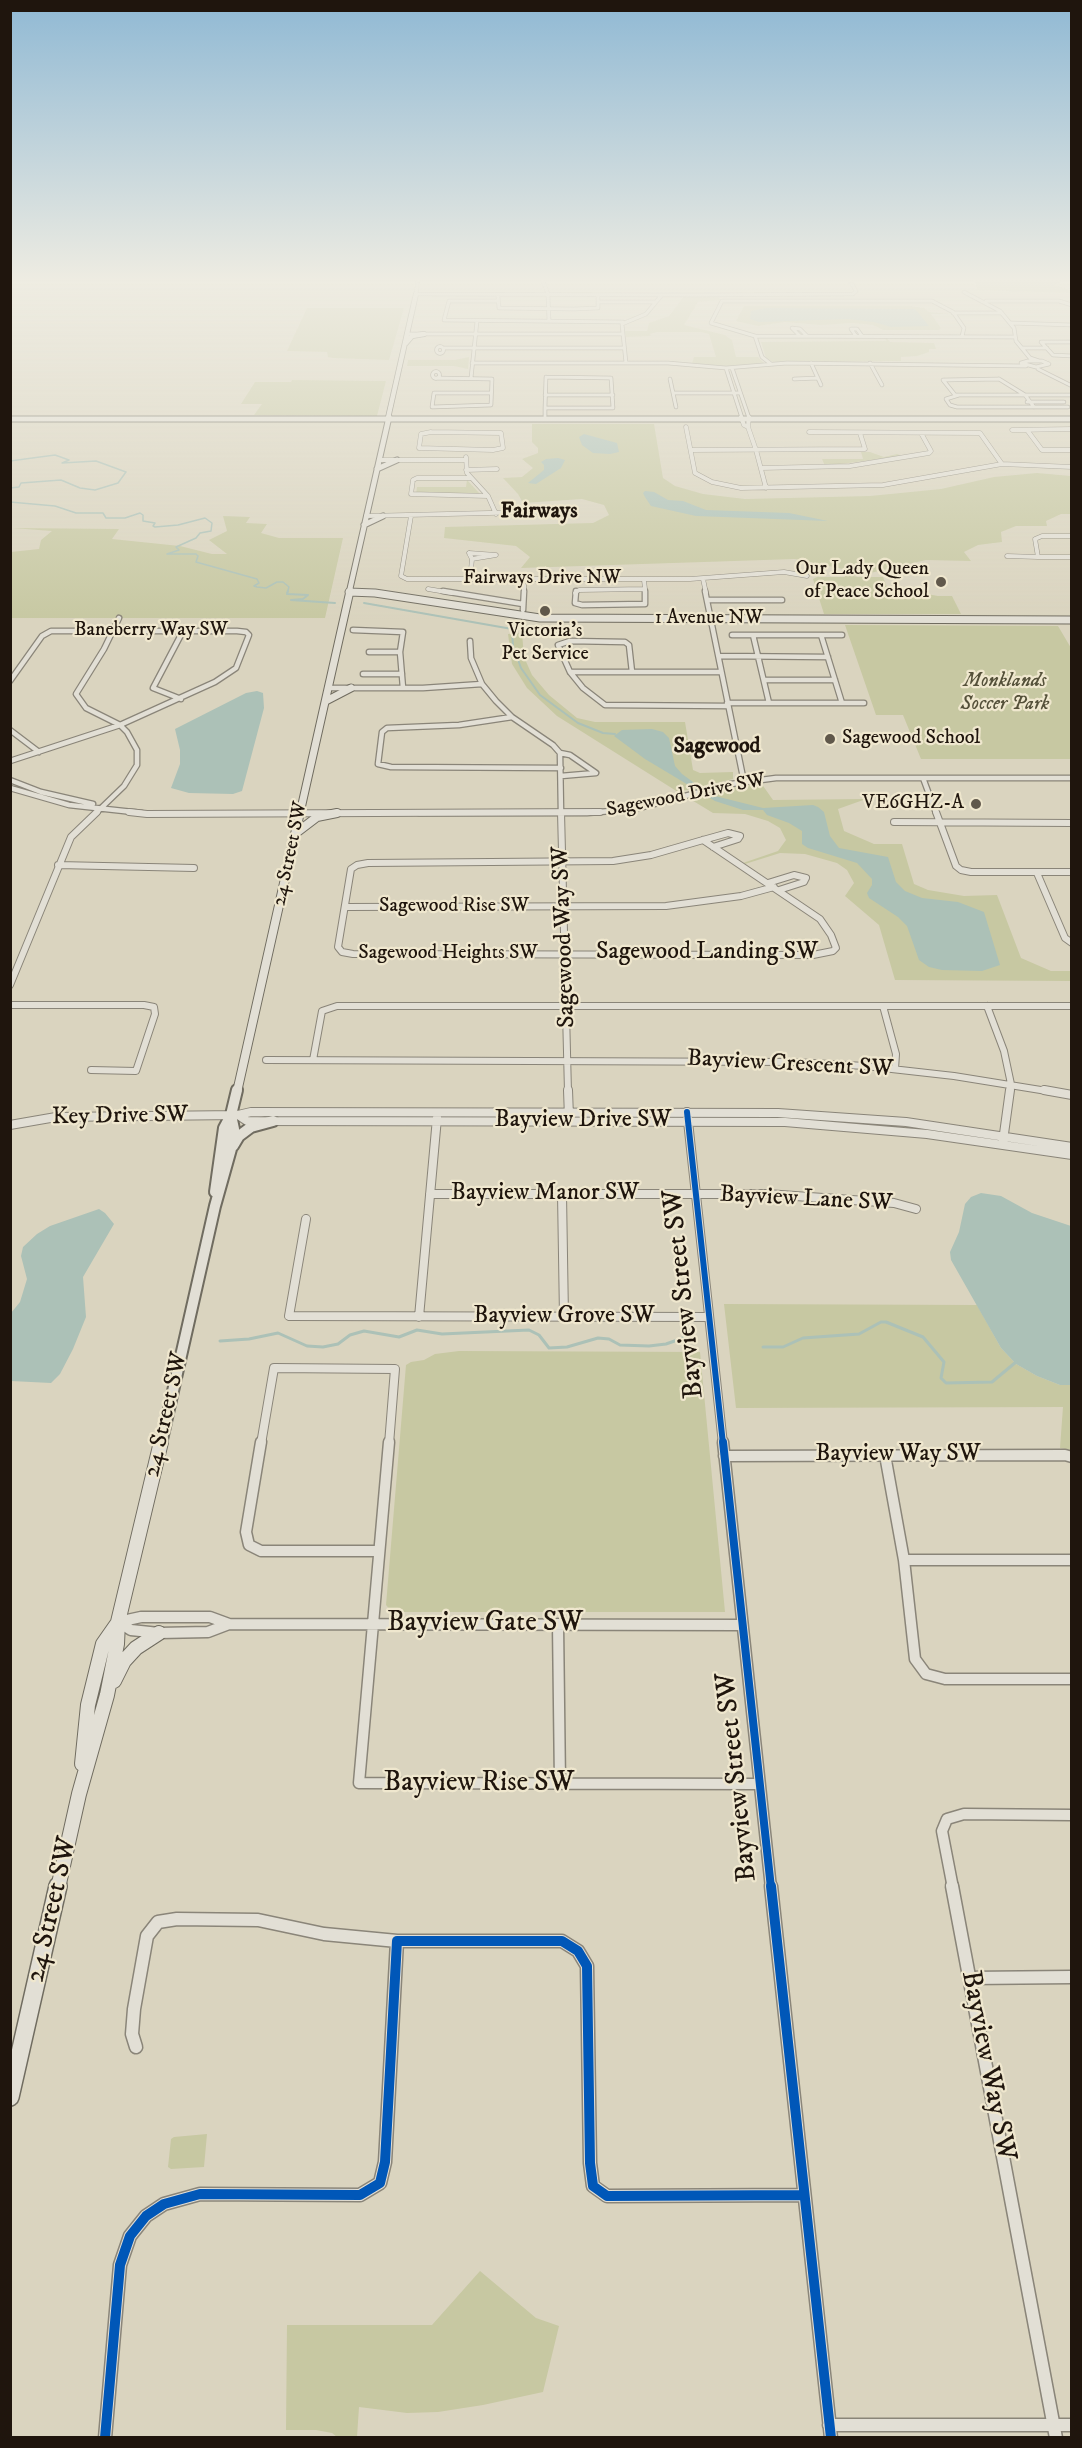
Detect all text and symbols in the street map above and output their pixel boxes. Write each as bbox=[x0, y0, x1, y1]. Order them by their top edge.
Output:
district label: Fairways bbox=[500, 499, 578, 525]
place label: Our Lady Queen of Peace School bbox=[795, 558, 929, 605]
street label: Fairways Drive NW bbox=[463, 567, 621, 591]
marker: Our Lady Queen of Peace School bbox=[934, 575, 948, 589]
marker: Victoria's Pet Service bbox=[538, 604, 552, 618]
street label: 1 Avenue NW bbox=[655, 607, 763, 631]
street label: Baneberry Way SW bbox=[74, 619, 228, 643]
place label: Victoria's Pet Service bbox=[501, 620, 589, 667]
park label: Monklands Soccer Park bbox=[961, 670, 1049, 717]
place label: Sagewood School bbox=[842, 727, 980, 751]
marker: Sagewood School bbox=[823, 732, 837, 746]
district label: Sagewood bbox=[673, 734, 761, 760]
street label: Sagewood Drive SW bbox=[605, 769, 767, 823]
place label: VE6GHZ-A bbox=[862, 792, 964, 816]
marker: VE6GHZ-A bbox=[969, 797, 983, 811]
street label: 24 Street SW bbox=[268, 800, 314, 908]
street label: Sagewood Way SW bbox=[547, 846, 583, 1028]
street label: Sagewood Rise SW bbox=[379, 895, 529, 919]
street label: Sagewood Landing SW bbox=[596, 939, 818, 967]
street label: Sagewood Heights SW bbox=[358, 942, 538, 966]
street label: Bayview Crescent SW bbox=[686, 1045, 894, 1085]
street label: Key Drive SW bbox=[52, 1101, 188, 1133]
street label: Bayview Drive SW bbox=[495, 1107, 671, 1135]
street label: Bayview Manor SW bbox=[451, 1180, 639, 1208]
street label: Bayview Lane SW bbox=[719, 1181, 893, 1219]
street label: Bayview Street SW bbox=[657, 1188, 713, 1400]
street label: Bayview Grove SW bbox=[473, 1303, 655, 1331]
street label: 24 Street SW bbox=[139, 1350, 195, 1480]
street label: Bayview Way SW bbox=[815, 1441, 981, 1469]
street label: Bayview Gate SW bbox=[387, 1607, 583, 1641]
street label: Bayview Street SW bbox=[710, 1671, 766, 1883]
street label: Bayview Rise SW bbox=[384, 1767, 574, 1801]
street label: 24 Street SW bbox=[20, 1834, 86, 1986]
street label: Bayview Way SW bbox=[952, 1968, 1022, 2164]

